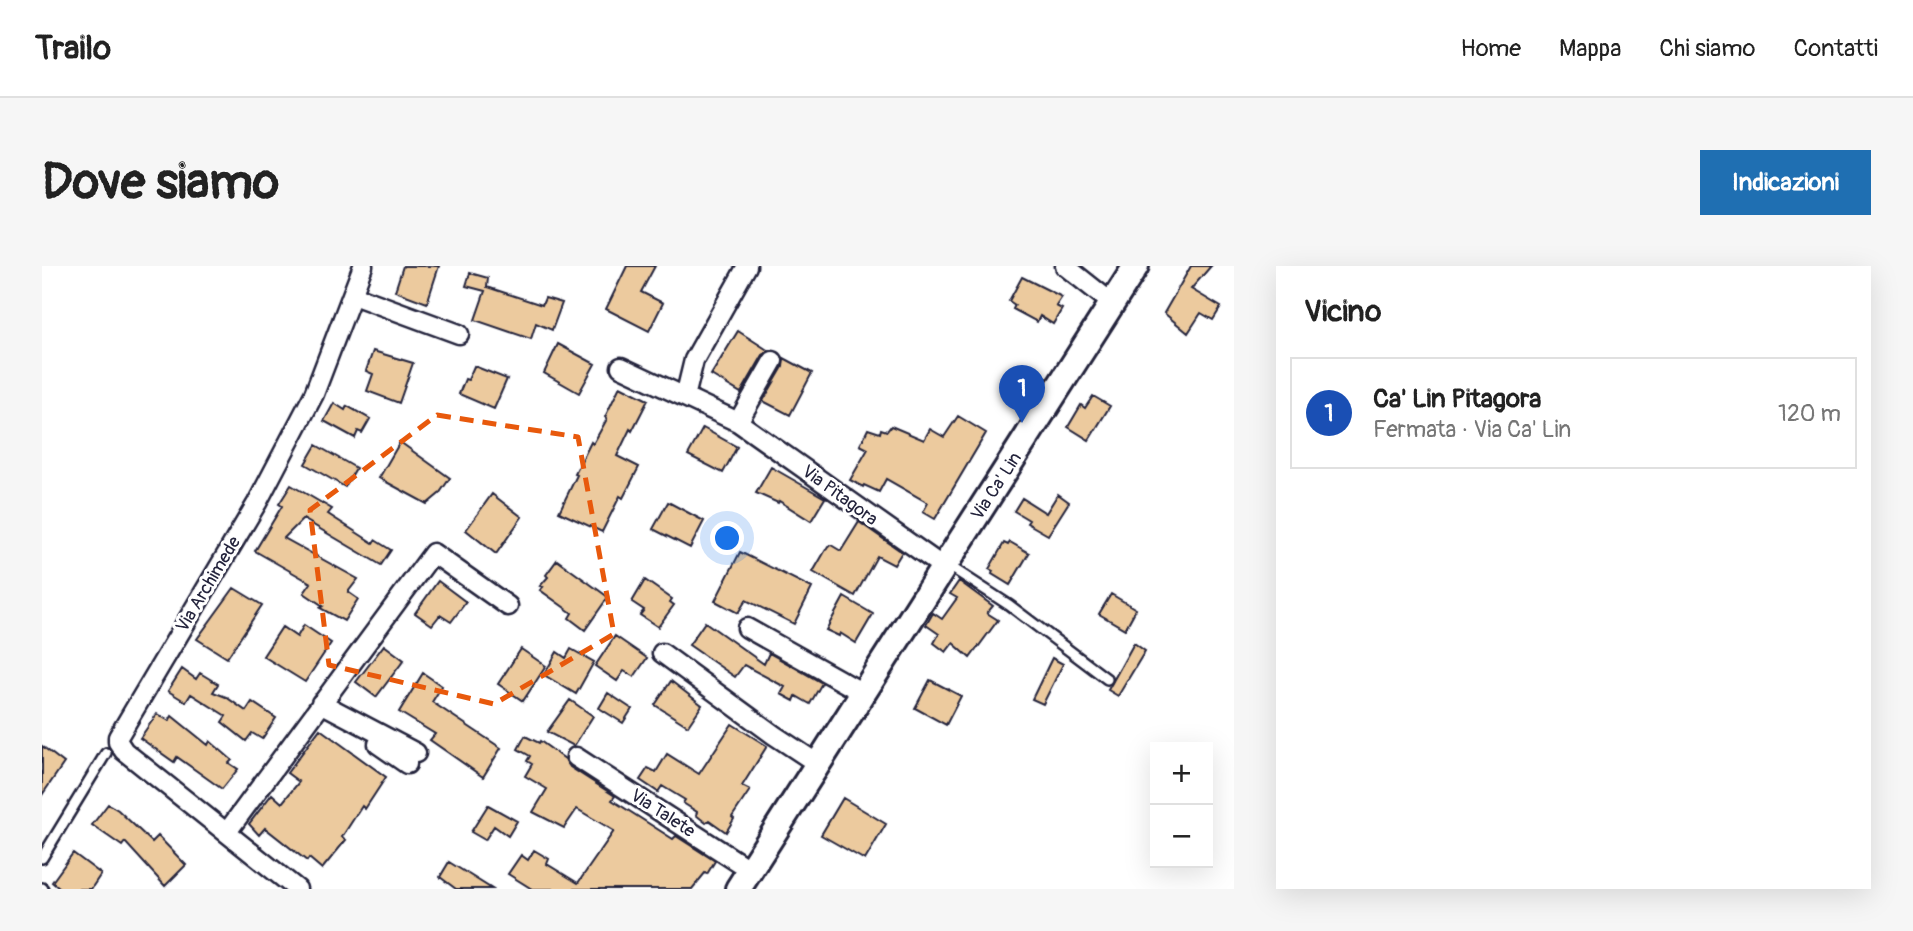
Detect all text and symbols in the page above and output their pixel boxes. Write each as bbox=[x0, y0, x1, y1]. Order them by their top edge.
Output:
text: Trailo bbox=[35, 28, 111, 69]
text: Home bbox=[1461, 34, 1521, 63]
text: Mappa bbox=[1559, 34, 1621, 63]
text: Chi siamo bbox=[1659, 34, 1755, 63]
text: Contatti bbox=[1793, 34, 1878, 63]
button: Indicazioni bbox=[1700, 150, 1871, 215]
text: Dove siamo bbox=[42, 152, 279, 213]
text: Vicino bbox=[1304, 293, 1381, 330]
pin: 1 bbox=[999, 365, 1045, 423]
text: Ca' Lin Pitagora bbox=[1373, 383, 1541, 415]
text: 1 bbox=[1325, 399, 1334, 428]
text: 120 m bbox=[1778, 399, 1841, 428]
text: Fermata · Via Ca' Lin bbox=[1373, 415, 1571, 444]
street label: Via Ca' Lin bbox=[966, 448, 1027, 525]
street label: Via Pitagora bbox=[797, 460, 882, 531]
your location bbox=[710, 521, 744, 555]
street label: Via Archimede bbox=[171, 532, 246, 636]
map controls bbox=[1150, 742, 1213, 868]
button: + bbox=[1150, 742, 1213, 805]
street label: Via Talete bbox=[626, 784, 700, 843]
button: − bbox=[1150, 805, 1213, 868]

